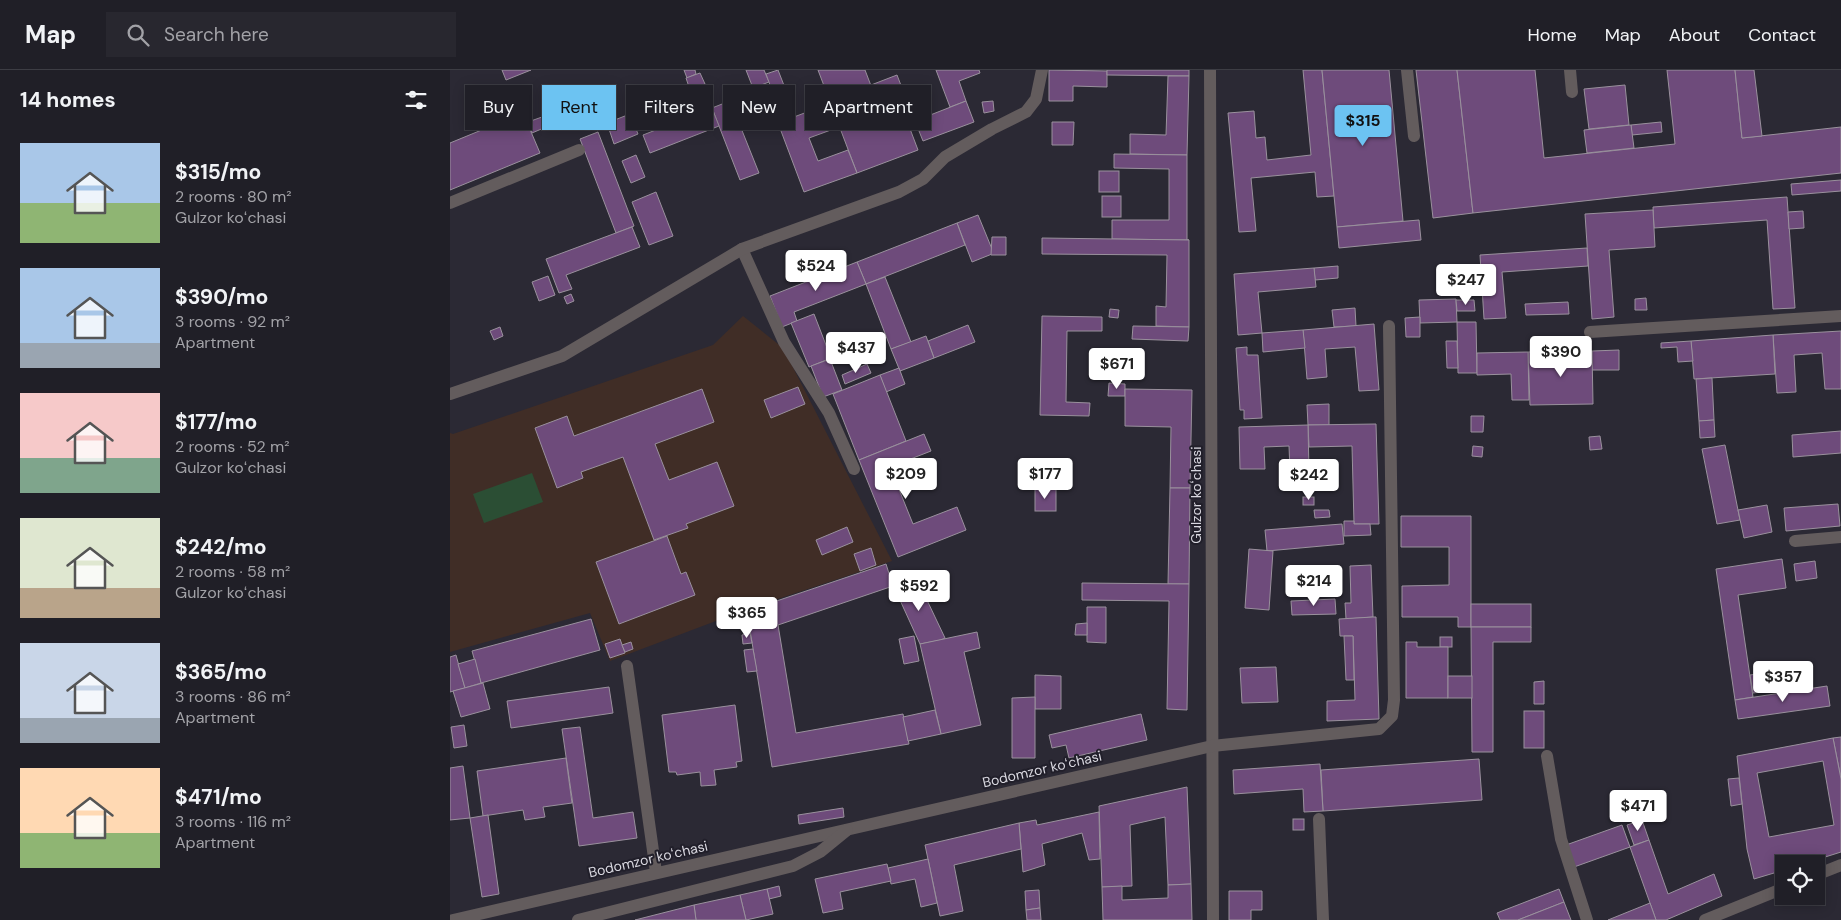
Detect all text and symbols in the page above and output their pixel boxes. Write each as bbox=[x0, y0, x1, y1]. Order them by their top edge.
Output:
search box bbox=[106, 12, 456, 57]
text: Map bbox=[25, 19, 76, 50]
icon: search bbox=[124, 21, 152, 49]
text: Search here bbox=[164, 22, 269, 47]
text: Home bbox=[1527, 23, 1577, 47]
text: Map bbox=[1605, 23, 1641, 47]
text: About bbox=[1669, 23, 1720, 47]
text: Contact bbox=[1748, 23, 1816, 47]
chip: Buy bbox=[465, 85, 532, 130]
chip: Rent bbox=[542, 85, 616, 130]
chip: Filters bbox=[626, 85, 713, 130]
chip: New bbox=[723, 85, 795, 130]
chip: Apartment bbox=[805, 85, 931, 130]
text: 14 homes bbox=[20, 86, 116, 114]
icon: filters bbox=[402, 86, 430, 114]
pin: $315 bbox=[1333, 104, 1393, 147]
text: $315 bbox=[1346, 110, 1380, 131]
text: $315/mo bbox=[175, 158, 261, 186]
icon: home bbox=[60, 163, 120, 223]
text: 2 rooms · 80 m² bbox=[175, 186, 292, 207]
text: Gulzor koʻchasi bbox=[175, 207, 286, 228]
pin: $524 bbox=[786, 250, 846, 292]
text: $524 bbox=[796, 255, 836, 276]
pin: $247 bbox=[1436, 264, 1496, 306]
text: $247 bbox=[1447, 269, 1485, 290]
text: $390/mo bbox=[175, 283, 268, 311]
icon: home bbox=[60, 288, 120, 348]
text: 3 rooms · 92 m² bbox=[175, 311, 290, 332]
text: Apartment bbox=[175, 332, 255, 353]
pin: $437 bbox=[826, 332, 886, 374]
pin: $390 bbox=[1531, 336, 1591, 378]
text: $437 bbox=[837, 337, 875, 358]
text: $390 bbox=[1541, 341, 1581, 362]
pin: $671 bbox=[1087, 348, 1147, 390]
text: $671 bbox=[1100, 353, 1134, 374]
text: $177/mo bbox=[175, 408, 257, 436]
icon: home bbox=[60, 413, 120, 473]
text: 2 rooms · 52 m² bbox=[175, 436, 290, 457]
street label: Gulzor koʻchasi bbox=[1187, 446, 1205, 544]
text: Gulzor koʻchasi bbox=[175, 457, 286, 478]
pin: $209 bbox=[876, 458, 936, 500]
pin: $177 bbox=[1015, 458, 1075, 500]
pin: $242 bbox=[1279, 458, 1339, 501]
text: $209 bbox=[886, 463, 926, 484]
text: $177 bbox=[1029, 463, 1061, 484]
text: $242 bbox=[1290, 464, 1328, 485]
text: $242/mo bbox=[175, 533, 267, 561]
icon: home bbox=[60, 538, 120, 598]
text: 2 rooms · 58 m² bbox=[175, 561, 290, 582]
pin: $214 bbox=[1284, 564, 1344, 607]
pin: $592 bbox=[889, 570, 949, 612]
text: $214 bbox=[1296, 570, 1332, 591]
text: $592 bbox=[900, 575, 938, 596]
text: Gulzor koʻchasi bbox=[175, 582, 286, 603]
pin: $365 bbox=[717, 596, 777, 639]
text: $365 bbox=[727, 602, 767, 623]
text: $365/mo bbox=[175, 658, 267, 686]
pin: $357 bbox=[1753, 660, 1813, 703]
icon: home bbox=[60, 663, 120, 723]
text: $357 bbox=[1764, 666, 1802, 687]
text: 3 rooms · 86 m² bbox=[175, 686, 291, 707]
text: Apartment bbox=[175, 707, 255, 728]
street label: Bodomzor koʻchasi bbox=[981, 747, 1103, 791]
text: $471/mo bbox=[175, 783, 262, 811]
icon: home bbox=[60, 788, 120, 848]
pin: $471 bbox=[1608, 790, 1668, 832]
text: $471 bbox=[1621, 795, 1655, 816]
text: 3 rooms · 116 m² bbox=[175, 811, 291, 832]
text: Apartment bbox=[175, 832, 255, 853]
street label: Bodomzor koʻchasi bbox=[587, 837, 709, 881]
map controls bbox=[1775, 855, 1825, 905]
button: locate bbox=[1775, 855, 1825, 905]

